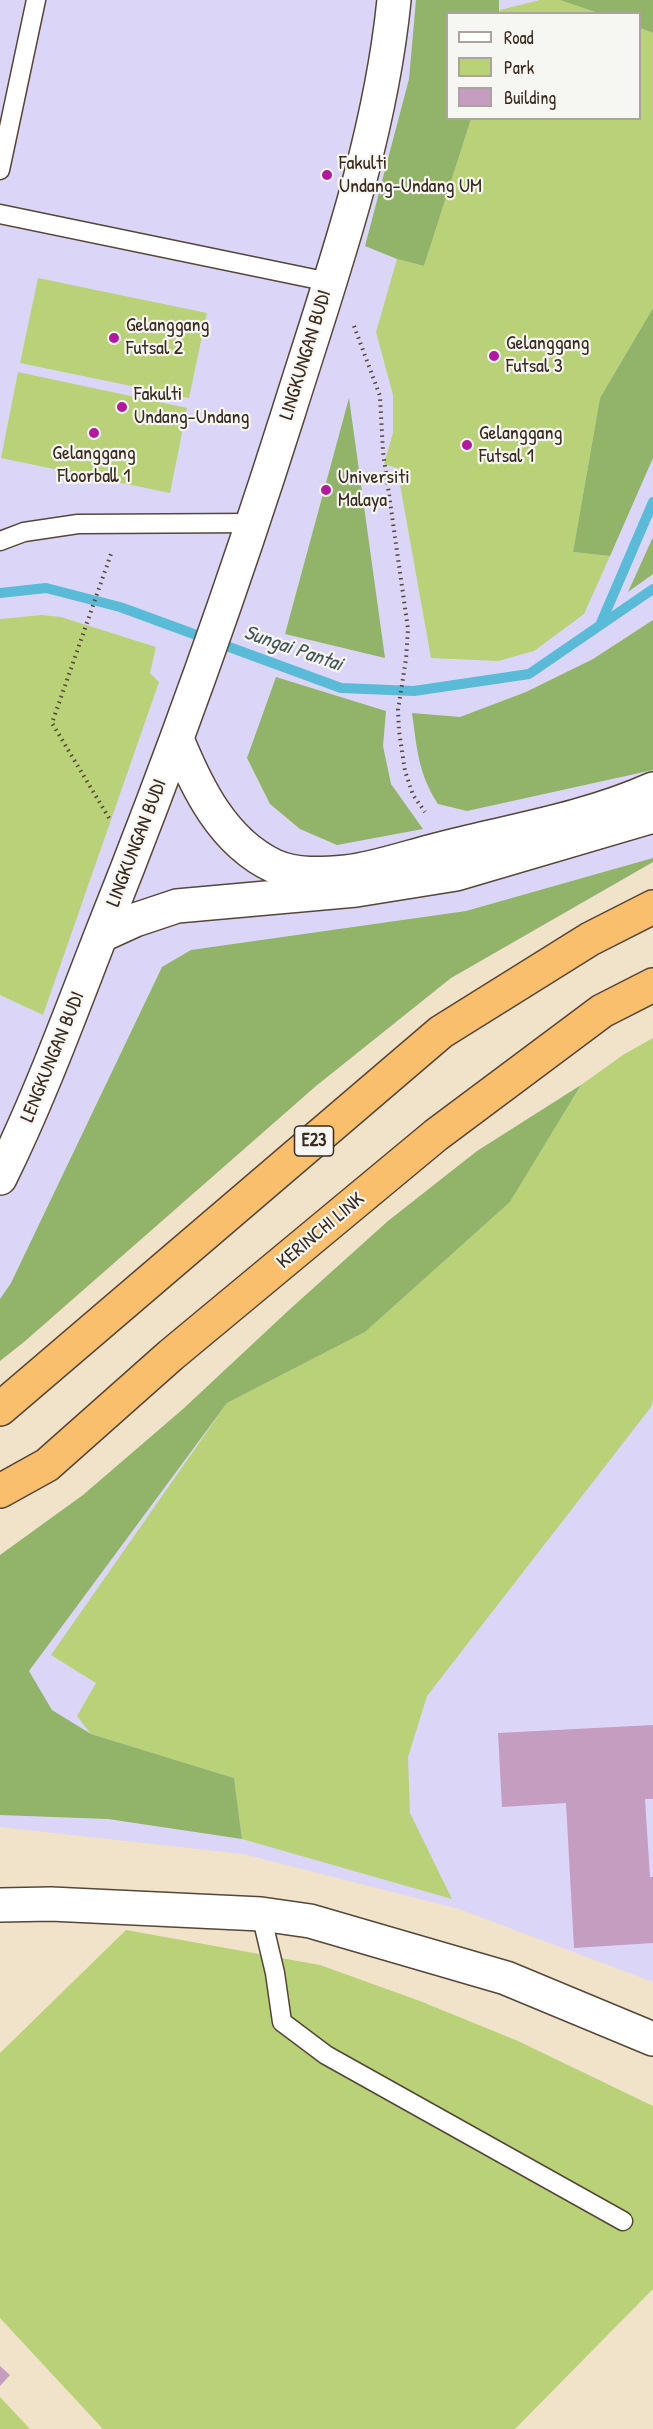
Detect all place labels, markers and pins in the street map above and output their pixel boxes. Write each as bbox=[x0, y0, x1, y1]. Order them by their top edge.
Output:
place label: Fakulti Undang-Undang UM bbox=[339, 152, 482, 199]
marker: Fakulti Undang-Undang UM bbox=[320, 168, 334, 182]
place label: Gelanggang Futsal 2 bbox=[126, 314, 209, 361]
marker: Gelanggang Futsal 2 bbox=[107, 331, 121, 345]
place label: Gelanggang Futsal 3 bbox=[506, 332, 589, 379]
marker: Gelanggang Futsal 3 bbox=[487, 349, 501, 363]
place label: Fakulti Undang-Undang bbox=[134, 383, 249, 430]
marker: Fakulti Undang-Undang bbox=[115, 400, 129, 414]
place label: Gelanggang Futsal 1 bbox=[479, 422, 562, 469]
marker: Gelanggang Floorball 1 bbox=[87, 426, 101, 440]
marker: Gelanggang Futsal 1 bbox=[460, 438, 474, 452]
place label: Gelanggang Floorball 1 bbox=[52, 442, 136, 489]
place label: Universiti Malaya bbox=[338, 466, 410, 513]
marker: Universiti Malaya bbox=[319, 483, 333, 497]

